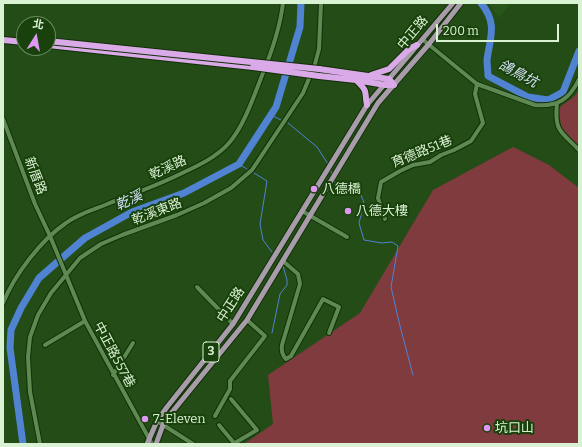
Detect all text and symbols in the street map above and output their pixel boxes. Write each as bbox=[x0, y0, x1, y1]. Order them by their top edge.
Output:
street label: 中正路 bbox=[394, 13, 432, 53]
north arrow bbox=[16, 16, 56, 56]
scale bar bbox=[438, 16, 561, 42]
text: 北 bbox=[32, 17, 45, 32]
text: 200 m bbox=[443, 24, 479, 38]
water label: 鴿鳥坑 bbox=[496, 57, 540, 91]
street label: 育德路51巷 bbox=[389, 133, 455, 171]
street label: 乾溪路 bbox=[147, 153, 189, 183]
street label: 新厝路 bbox=[21, 155, 49, 197]
place label: 八德橋 bbox=[322, 181, 361, 197]
marker: 八德橋 bbox=[309, 184, 319, 194]
water label: 乾溪 bbox=[113, 187, 145, 215]
street label: 乾溪東路 bbox=[130, 195, 184, 229]
place label: 八德大樓 bbox=[356, 203, 408, 219]
marker: 八德大樓 bbox=[343, 206, 353, 216]
street label: 中正路 bbox=[214, 284, 248, 326]
street label: 中正路557巷 bbox=[90, 319, 138, 391]
road number: 3 bbox=[203, 342, 219, 362]
place label: 7-Eleven bbox=[153, 411, 206, 427]
marker: 7-Eleven bbox=[140, 414, 150, 424]
place label: 坑口山 bbox=[495, 420, 534, 436]
marker: 坑口山 bbox=[482, 423, 492, 433]

